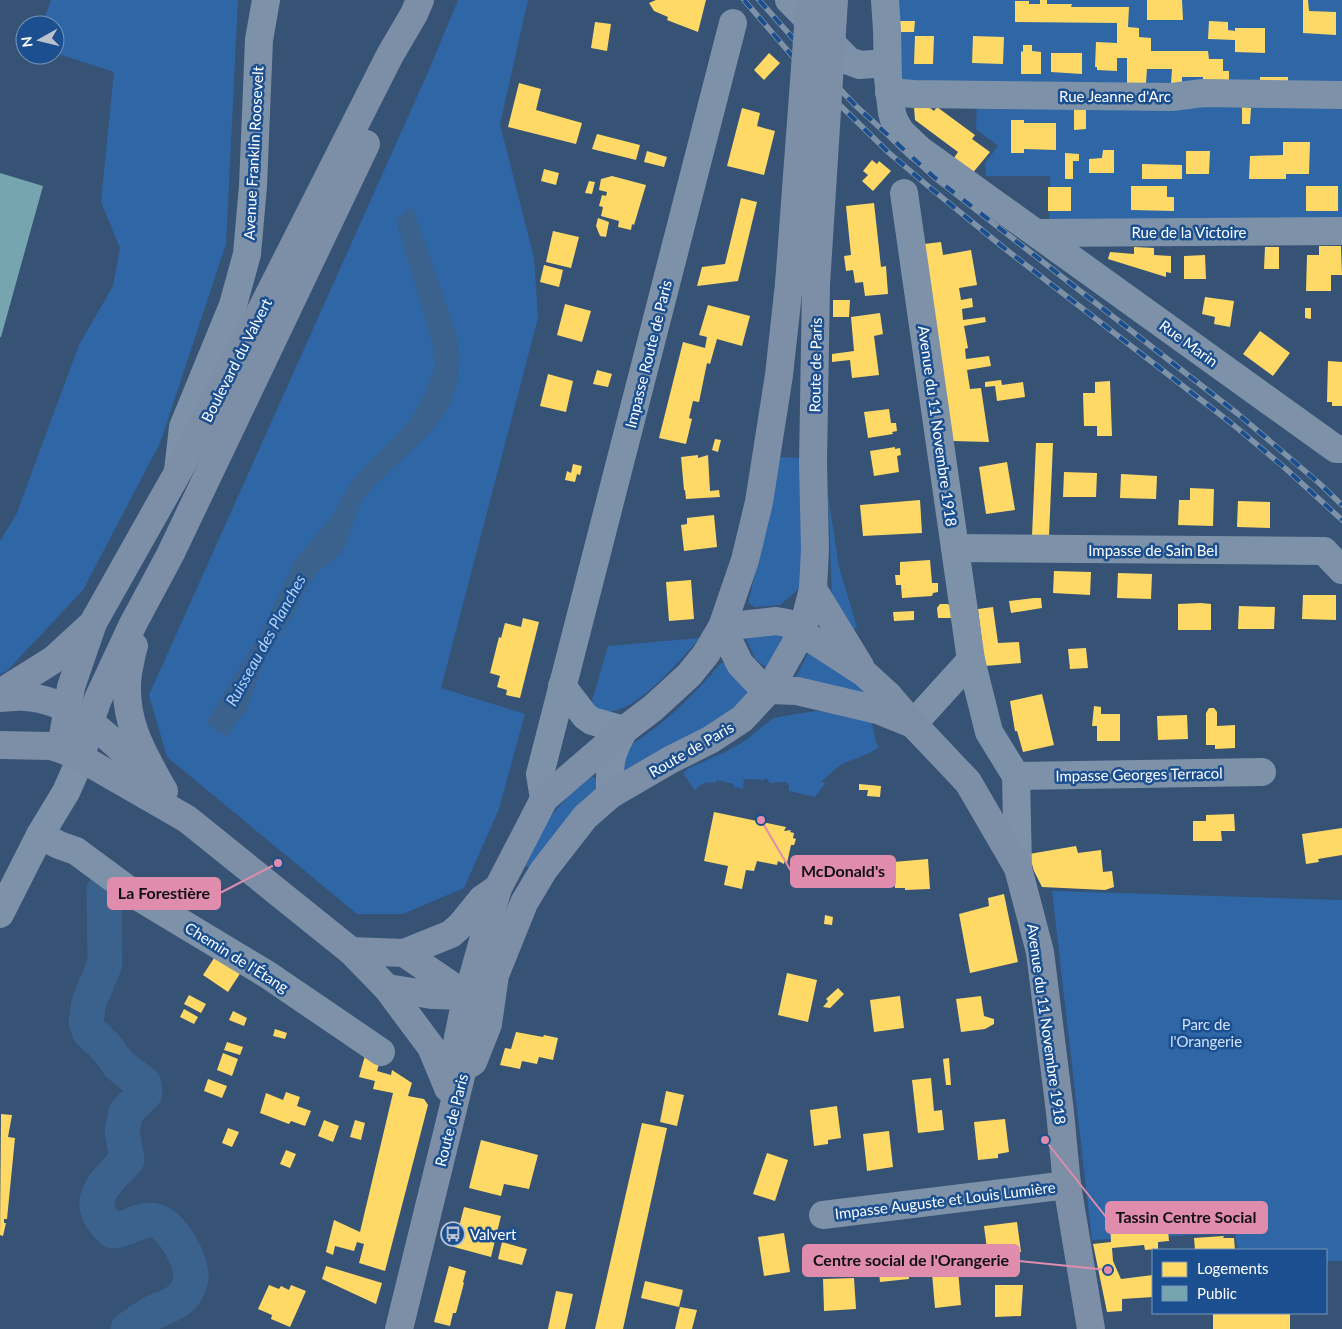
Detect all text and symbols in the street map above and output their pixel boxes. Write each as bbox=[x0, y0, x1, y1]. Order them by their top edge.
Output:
north arrow bbox=[15, 15, 65, 65]
text: N bbox=[17, 35, 36, 48]
street label: Avenue Franklin Roosevelt bbox=[239, 65, 267, 240]
street label: Rue Jeanne d'Arc bbox=[1059, 87, 1171, 105]
street label: Rue de la Victoire bbox=[1131, 223, 1247, 241]
street label: Impasse Route de Paris bbox=[621, 278, 675, 430]
street label: Boulevard du Valvert bbox=[197, 295, 275, 425]
street label: Rue Marin bbox=[1156, 316, 1222, 370]
street label: Route de Paris bbox=[805, 317, 825, 413]
street label: Avenue du 11 Novembre 1918 bbox=[915, 324, 961, 528]
street label: Impasse de Sain Bel bbox=[1088, 541, 1218, 559]
water label: Ruisseau des Planches bbox=[221, 570, 309, 709]
street label: Route de Paris bbox=[645, 717, 737, 781]
street label: Impasse Georges Terracol bbox=[1055, 764, 1223, 784]
callout: McDonald's bbox=[791, 856, 895, 887]
text: McDonald's bbox=[801, 861, 885, 880]
callout: La Forestière bbox=[108, 878, 220, 909]
text: La Forestière bbox=[118, 883, 211, 902]
street label: Chemin de l'Étang bbox=[182, 918, 292, 996]
street label: Avenue du 11 Novembre 1918 bbox=[1024, 922, 1070, 1126]
park label: Parc de l'Orangerie bbox=[1170, 1015, 1242, 1050]
street label: Route de Paris bbox=[431, 1072, 471, 1168]
street label: Impasse Auguste et Louis Lumière bbox=[834, 1178, 1056, 1222]
callout: Tassin Centre Social bbox=[1106, 1202, 1267, 1233]
text: Tassin Centre Social bbox=[1116, 1207, 1256, 1226]
bus stop icon: Valvert bbox=[440, 1221, 466, 1247]
place label: Valvert bbox=[470, 1225, 517, 1243]
callout: Centre social de l'Orangerie bbox=[803, 1245, 1019, 1276]
legend bbox=[1152, 1249, 1327, 1314]
text: Centre social de l'Orangerie bbox=[813, 1250, 1009, 1269]
text: Logements bbox=[1197, 1259, 1269, 1277]
text: Public bbox=[1197, 1284, 1237, 1302]

